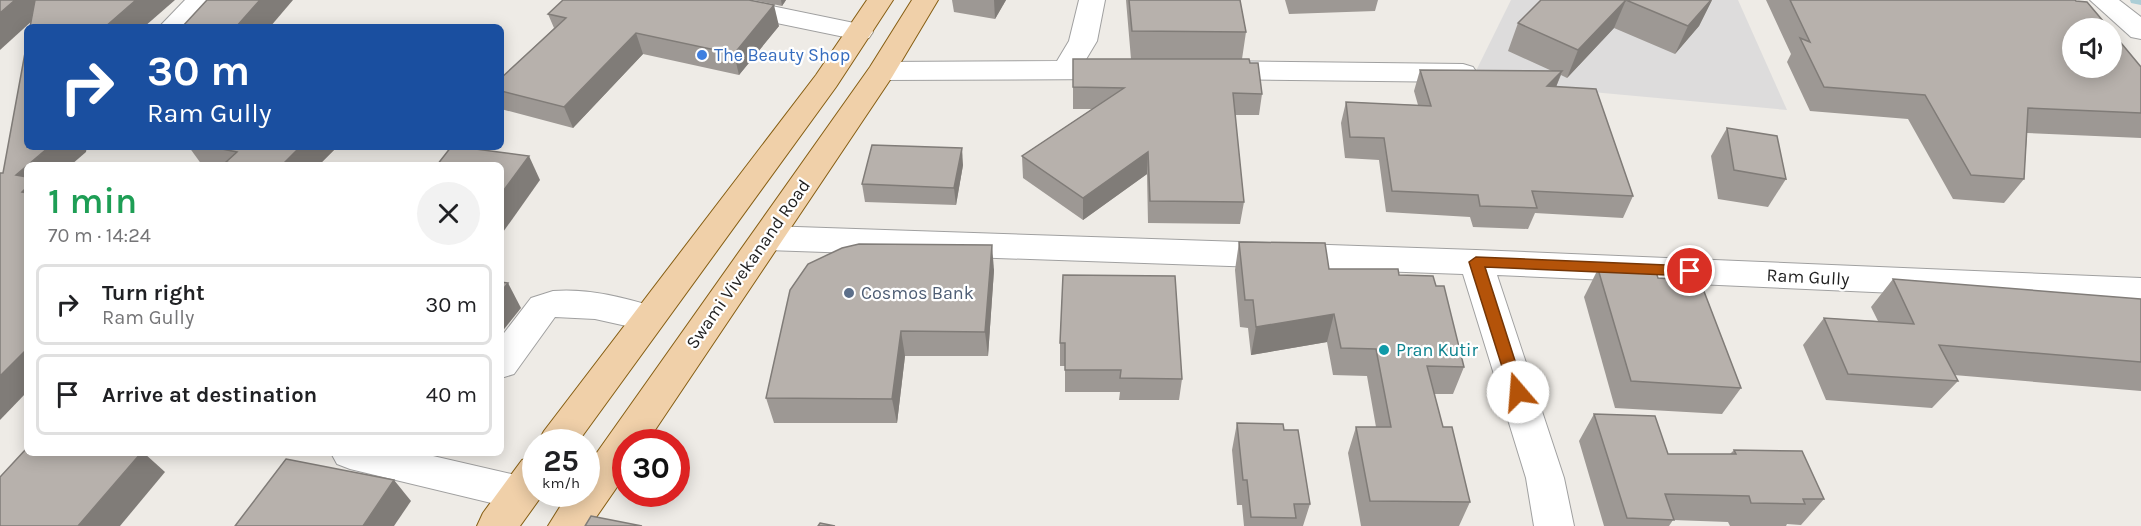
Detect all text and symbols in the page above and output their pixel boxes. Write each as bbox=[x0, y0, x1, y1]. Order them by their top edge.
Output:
map controls bbox=[2062, 18, 2122, 78]
button: sound bbox=[2062, 18, 2122, 78]
place label: The Beauty Shop bbox=[714, 44, 850, 66]
text: 30 m bbox=[147, 46, 250, 96]
icon: right bbox=[48, 48, 126, 126]
marker: The Beauty Shop bbox=[695, 48, 709, 62]
text: Ram Gully bbox=[147, 97, 272, 129]
street label: Swami Vivekanand Road bbox=[681, 175, 815, 353]
text: 1 min bbox=[48, 180, 137, 222]
button: close bbox=[417, 182, 480, 245]
text: 70 m · 14:24 bbox=[48, 224, 151, 247]
pin bbox=[1664, 245, 1715, 296]
icon: arrive bbox=[1673, 254, 1706, 287]
street label: Ram Gully bbox=[1766, 264, 1851, 290]
text: Turn right bbox=[102, 280, 205, 306]
place label: Cosmos Bank bbox=[861, 282, 974, 304]
marker: Cosmos Bank bbox=[842, 286, 856, 300]
icon: right bbox=[51, 288, 84, 321]
text: 30 m bbox=[425, 292, 477, 318]
text: Ram Gully bbox=[102, 306, 194, 329]
place label: Pran Kutir bbox=[1396, 339, 1478, 361]
marker: Pran Kutir bbox=[1377, 343, 1391, 357]
position arrow bbox=[1486, 360, 1550, 424]
icon: arrive bbox=[51, 378, 84, 411]
text: Arrive at destination bbox=[102, 382, 317, 408]
text: 40 m bbox=[426, 382, 477, 408]
speed limit sign: 30 bbox=[612, 429, 690, 507]
text: 25 bbox=[543, 443, 579, 479]
text: km/h bbox=[542, 474, 580, 492]

